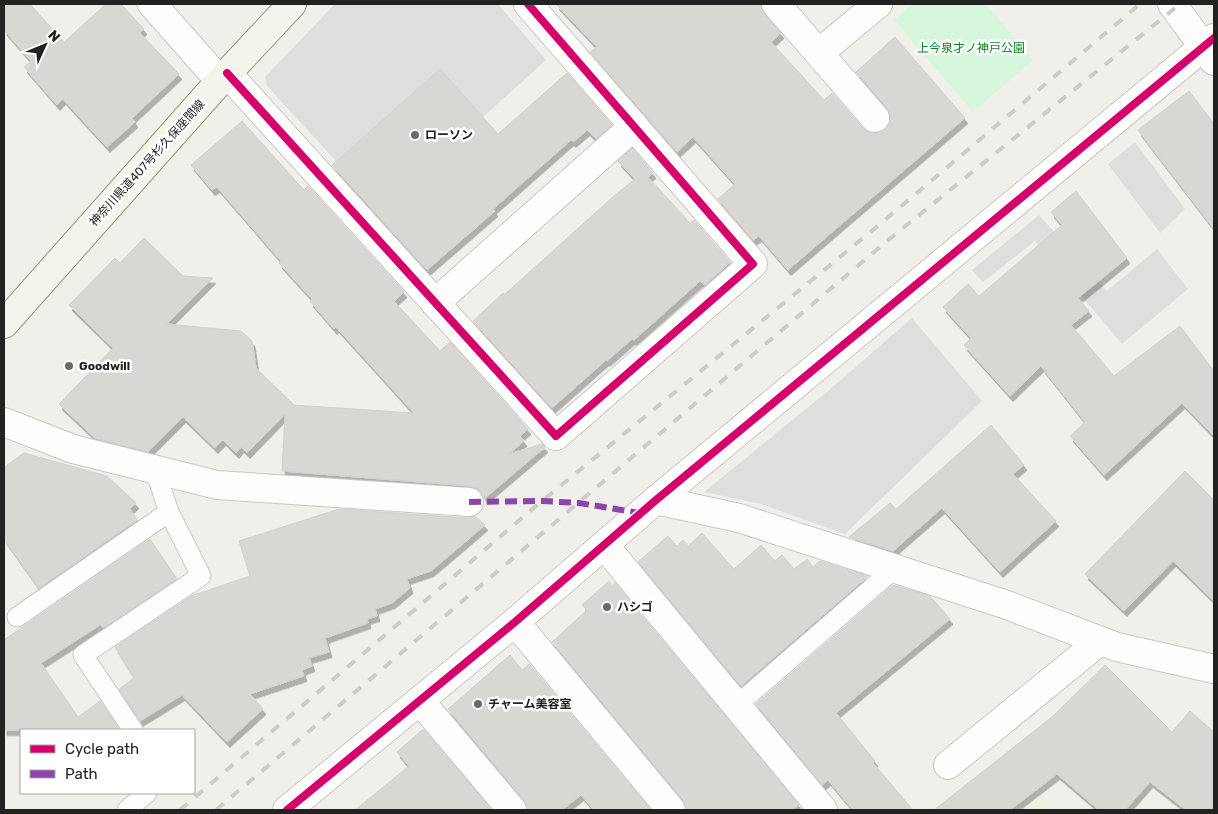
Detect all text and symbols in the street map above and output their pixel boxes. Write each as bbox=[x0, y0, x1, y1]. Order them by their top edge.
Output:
north arrow bbox=[20, 20, 70, 70]
text: N bbox=[44, 27, 64, 46]
park label: 上今泉才ノ神戸公園 bbox=[917, 41, 1025, 55]
street label: 神奈川県道407号杉久保座間線 bbox=[87, 97, 207, 229]
place label: ローソン bbox=[425, 128, 473, 142]
marker: ローソン bbox=[409, 129, 421, 141]
place label: Goodwill bbox=[79, 359, 130, 373]
marker: Goodwill bbox=[63, 360, 75, 372]
place label: ハシゴ bbox=[617, 600, 653, 614]
marker: ハシゴ bbox=[601, 601, 613, 613]
place label: チャーム美容室 bbox=[488, 697, 572, 711]
marker: チャーム美容室 bbox=[472, 698, 484, 710]
legend bbox=[20, 729, 195, 794]
text: Cycle path bbox=[65, 740, 139, 758]
text: Path bbox=[65, 765, 98, 783]

